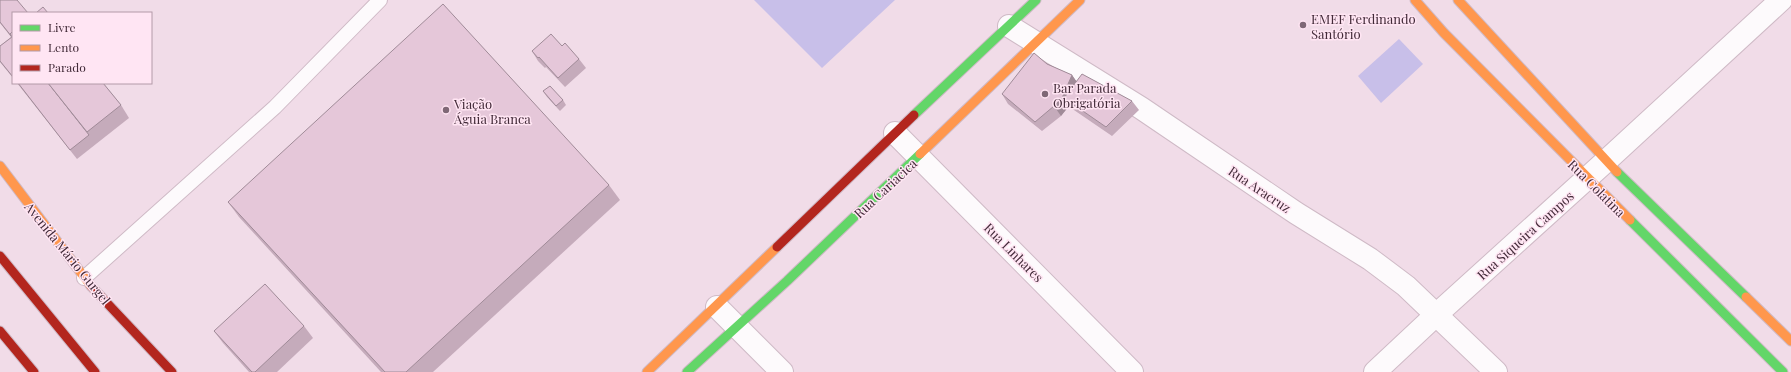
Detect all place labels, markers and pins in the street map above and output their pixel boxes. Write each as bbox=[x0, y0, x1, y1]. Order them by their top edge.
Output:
place label: EMEF Ferdinando Santório bbox=[1311, 10, 1416, 42]
marker: EMEF Ferdinando Santório bbox=[1298, 20, 1308, 30]
place label: Bar Parada Obrigatória bbox=[1053, 79, 1121, 111]
marker: Bar Parada Obrigatória bbox=[1040, 89, 1050, 99]
place label: Viação Águia Branca bbox=[453, 95, 531, 127]
marker: Viação Águia Branca bbox=[441, 105, 451, 115]

